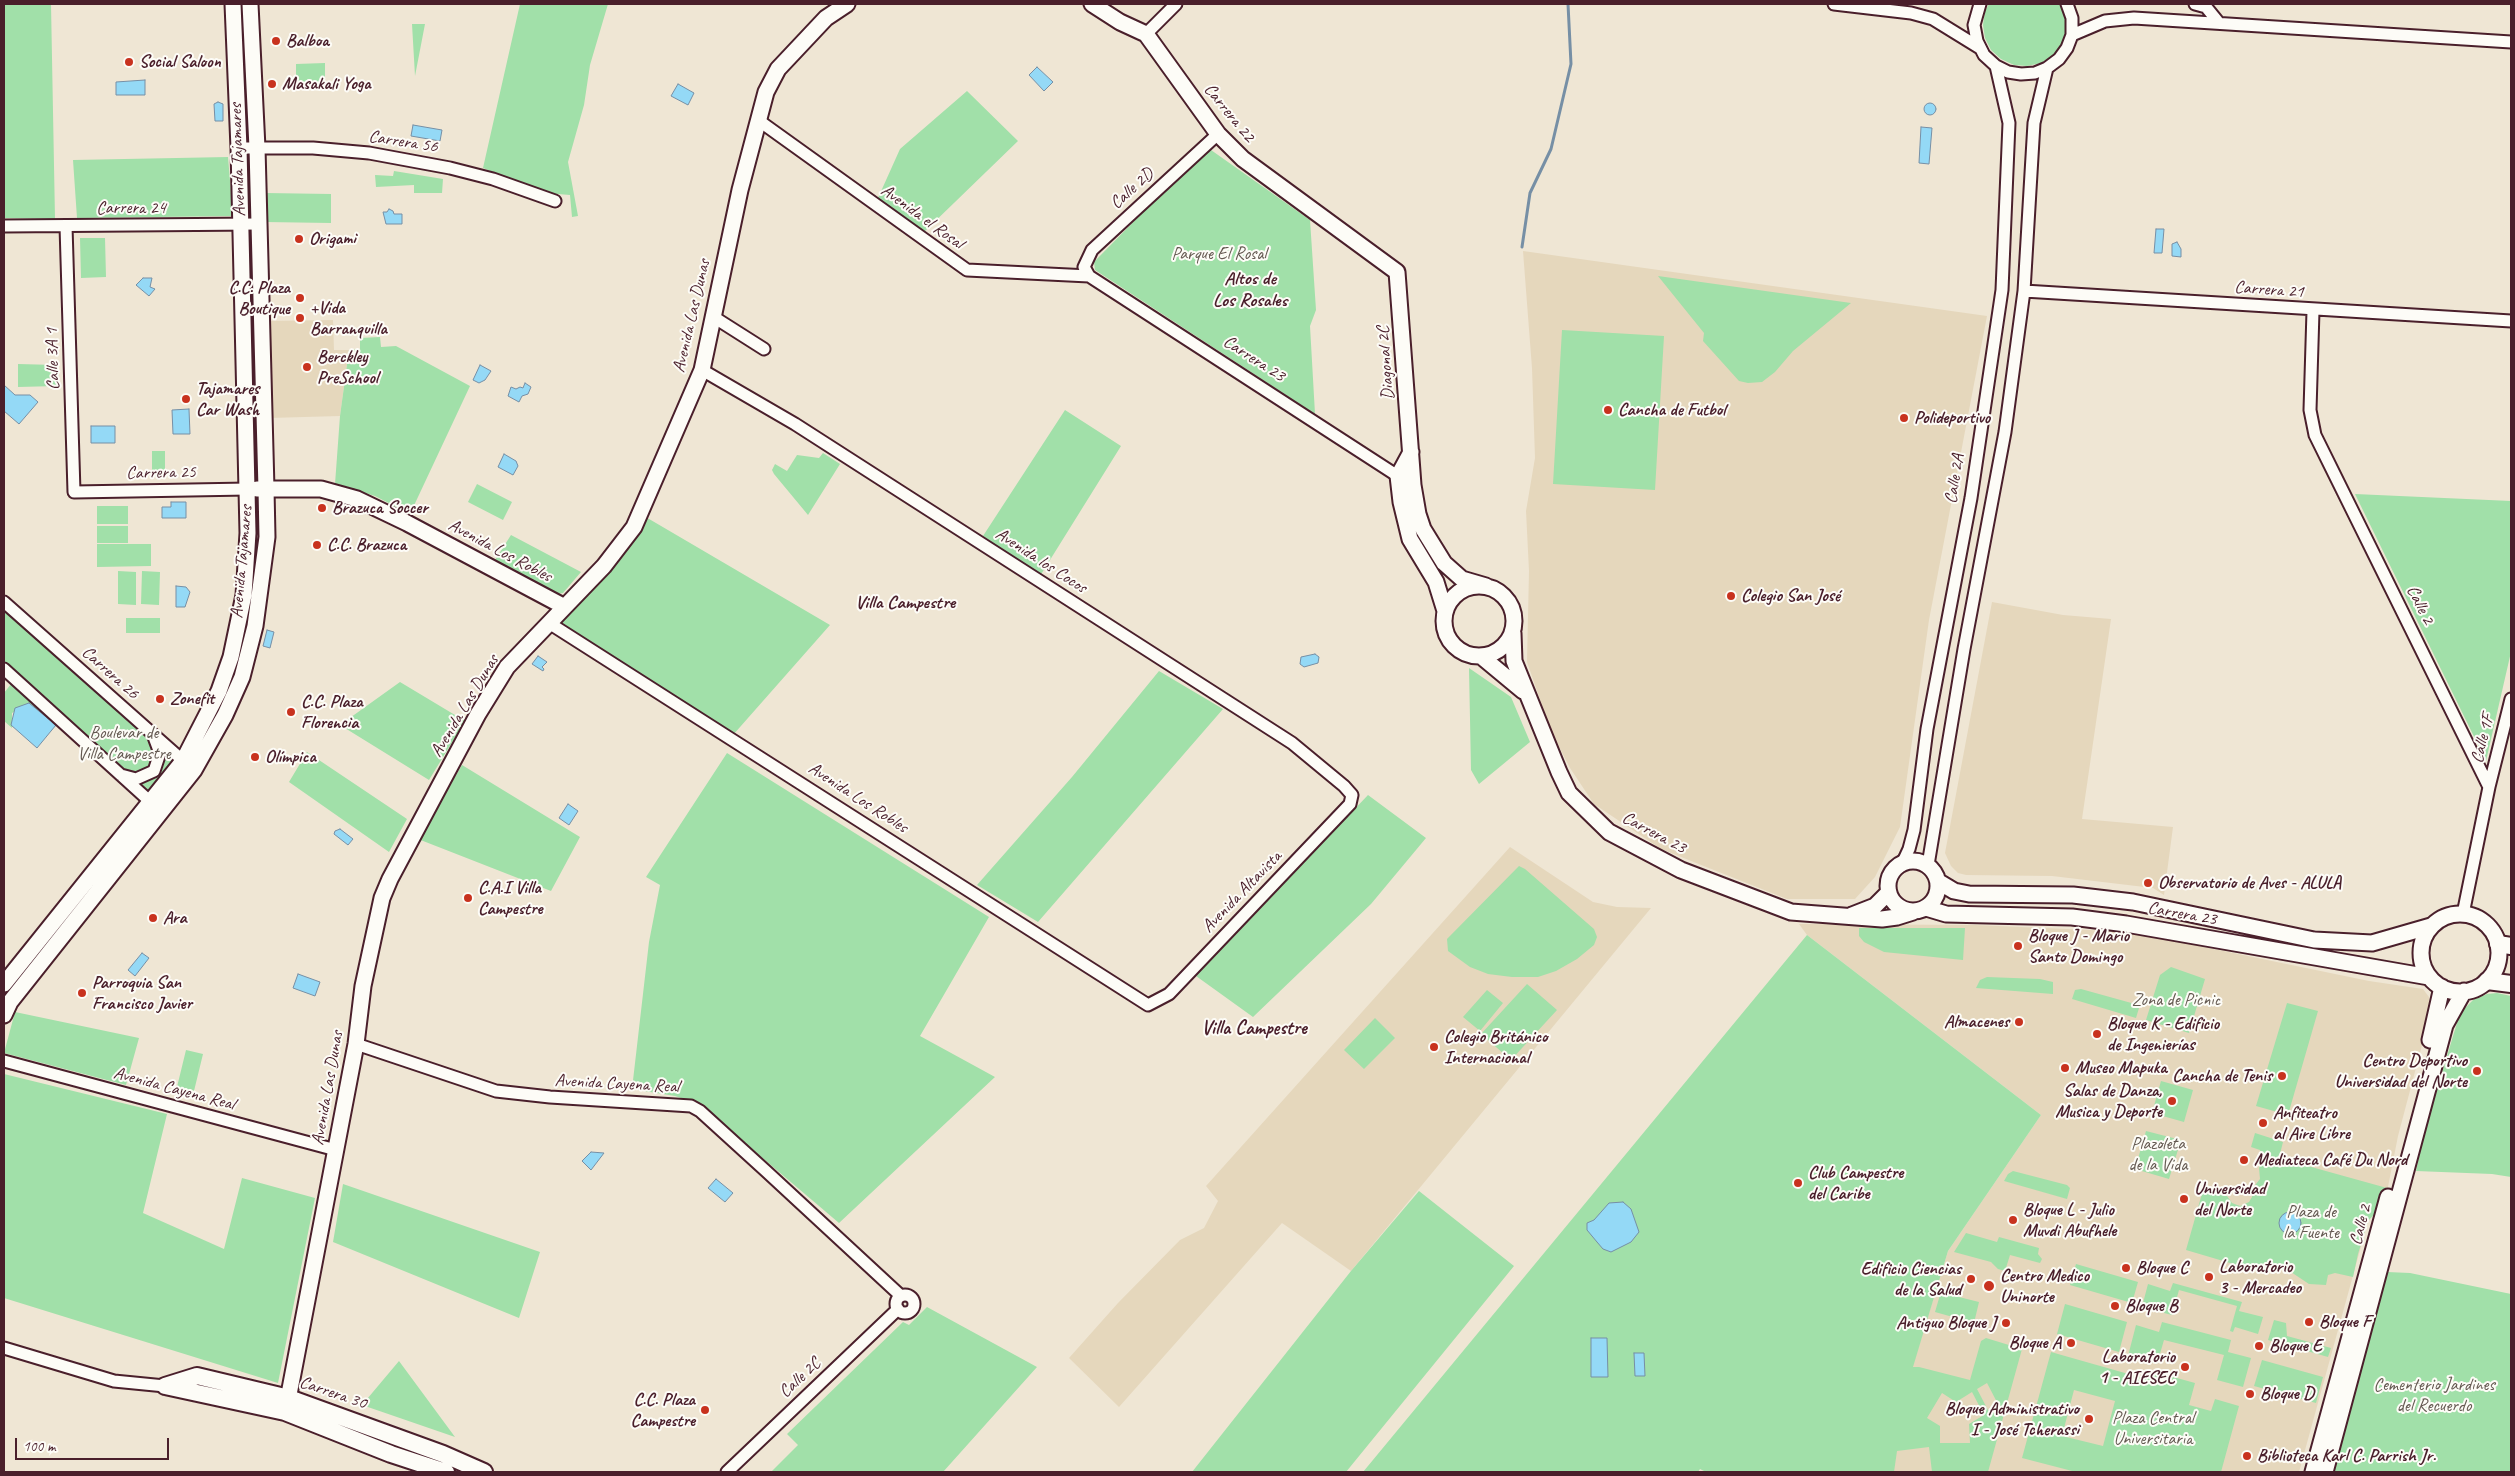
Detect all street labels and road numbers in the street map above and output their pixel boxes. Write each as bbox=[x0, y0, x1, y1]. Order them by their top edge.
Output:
street label: Carrera 22 bbox=[1199, 79, 1259, 147]
street label: Avenida Tajamares bbox=[225, 103, 251, 217]
street label: Carrera 56 bbox=[367, 126, 439, 158]
street label: Calle 2D bbox=[1106, 164, 1158, 214]
street label: Avenida el Rosal bbox=[877, 180, 967, 254]
street label: Carrera 24 bbox=[96, 197, 166, 219]
street label: Avenida Las Dunas bbox=[668, 257, 716, 375]
street label: Carrera 21 bbox=[2234, 277, 2304, 303]
street label: Diagonal 2C bbox=[1373, 325, 1399, 401]
street label: Calle 3A 1 bbox=[41, 328, 65, 390]
street label: Carrera 23 bbox=[1219, 331, 1289, 387]
street label: Calle 2A bbox=[1940, 453, 1970, 505]
street label: Carrera 25 bbox=[126, 462, 196, 484]
street label: Avenida Tajamares bbox=[226, 505, 258, 619]
street label: Avenida Los Robles bbox=[444, 515, 556, 587]
street label: Avenida los Cocos bbox=[991, 523, 1091, 599]
street label: Calle 2 bbox=[2401, 582, 2439, 628]
street label: Carrera 26 bbox=[77, 642, 143, 704]
street label: Avenida Las Dunas bbox=[426, 651, 504, 761]
street label: Calle 1F bbox=[2467, 713, 2499, 765]
street label: Avenida Los Robles bbox=[804, 758, 912, 838]
street label: Carrera 23 bbox=[1618, 807, 1690, 859]
street label: Avenida Altavista bbox=[1198, 846, 1286, 938]
street label: Carrera 23 bbox=[2146, 897, 2218, 931]
street label: Avenida Las Dunas bbox=[307, 1029, 349, 1147]
street label: Avenida Cayena Real bbox=[111, 1062, 237, 1116]
street label: Avenida Cayena Real bbox=[554, 1070, 680, 1098]
street label: Calle 2 bbox=[2345, 1203, 2377, 1247]
street label: Calle 2C bbox=[775, 1353, 825, 1403]
street label: Carrera 30 bbox=[297, 1371, 369, 1415]

